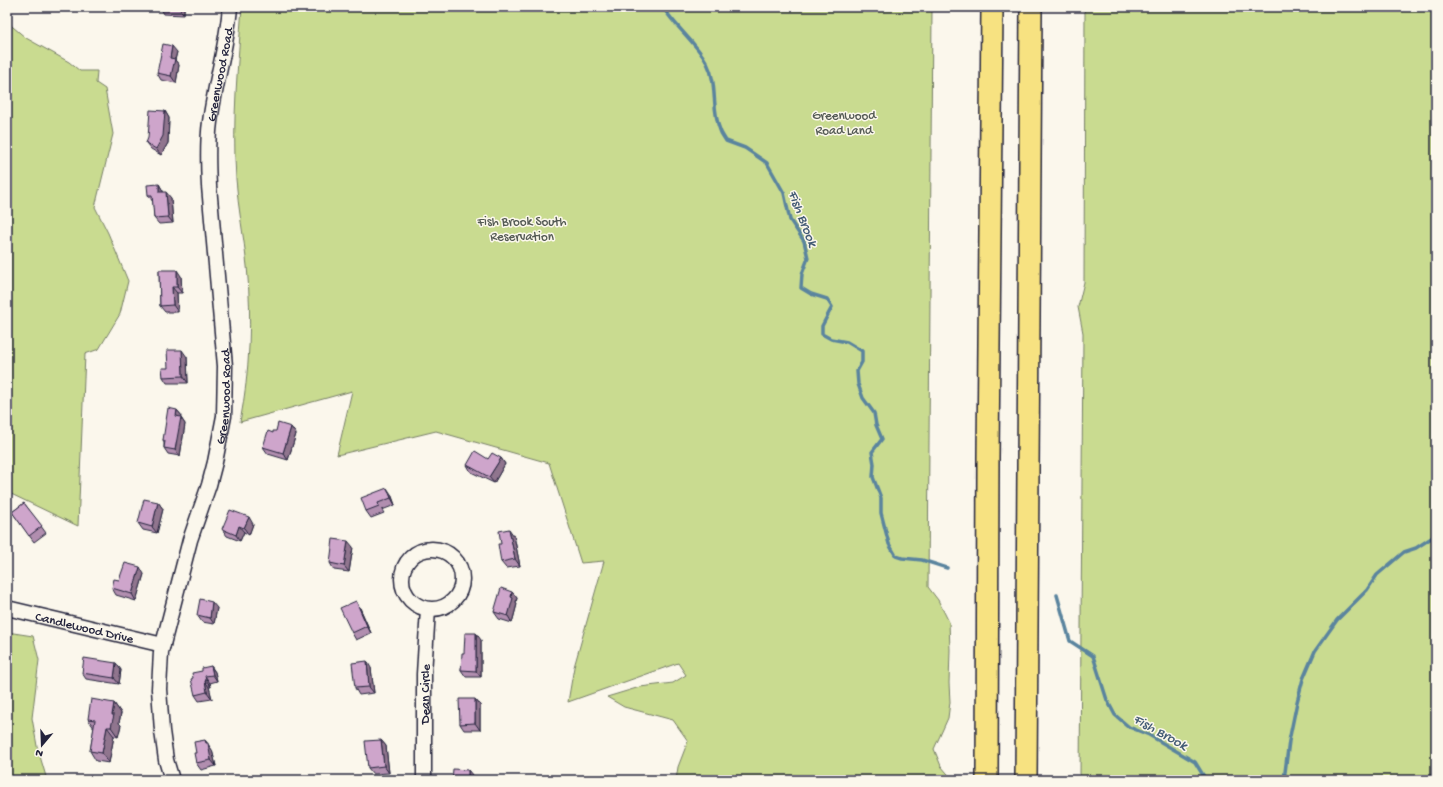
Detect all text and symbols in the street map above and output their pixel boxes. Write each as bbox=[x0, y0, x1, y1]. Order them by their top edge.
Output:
street label: Greenwood Road bbox=[205, 26, 238, 123]
park label: Greenwood Road Land bbox=[812, 109, 877, 139]
water label: Fish Brook bbox=[783, 188, 821, 251]
park label: Fish Brook South Reservation bbox=[476, 215, 567, 245]
street label: Greenwood Road bbox=[214, 347, 235, 446]
street label: Candlewood Drive bbox=[34, 610, 135, 648]
street label: Dean Circle bbox=[419, 663, 435, 725]
water label: Fish Brook bbox=[1130, 711, 1191, 756]
north arrow bbox=[22, 725, 62, 765]
text: N bbox=[34, 746, 45, 759]

